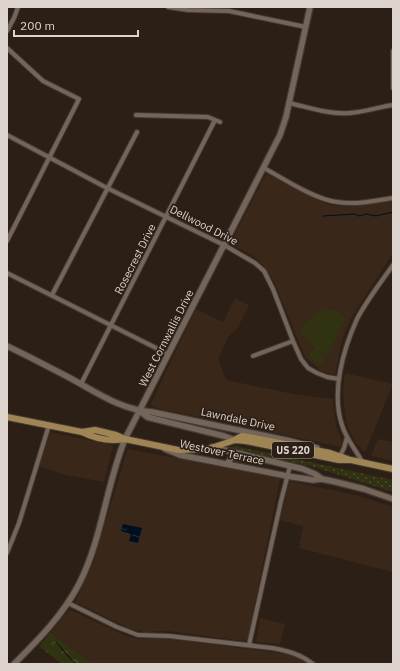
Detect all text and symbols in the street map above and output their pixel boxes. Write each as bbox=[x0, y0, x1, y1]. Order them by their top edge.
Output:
scale bar bbox=[14, 12, 138, 38]
text: 200 m bbox=[20, 18, 55, 33]
street label: Dellwood Drive bbox=[168, 202, 240, 248]
street label: Rosecrest Drive bbox=[111, 221, 159, 297]
street label: West Cornwallis Drive bbox=[135, 287, 197, 389]
street label: Lawndale Drive bbox=[200, 404, 276, 434]
street label: Westover Terrace bbox=[179, 436, 265, 468]
road number: US 220 bbox=[272, 442, 314, 458]

